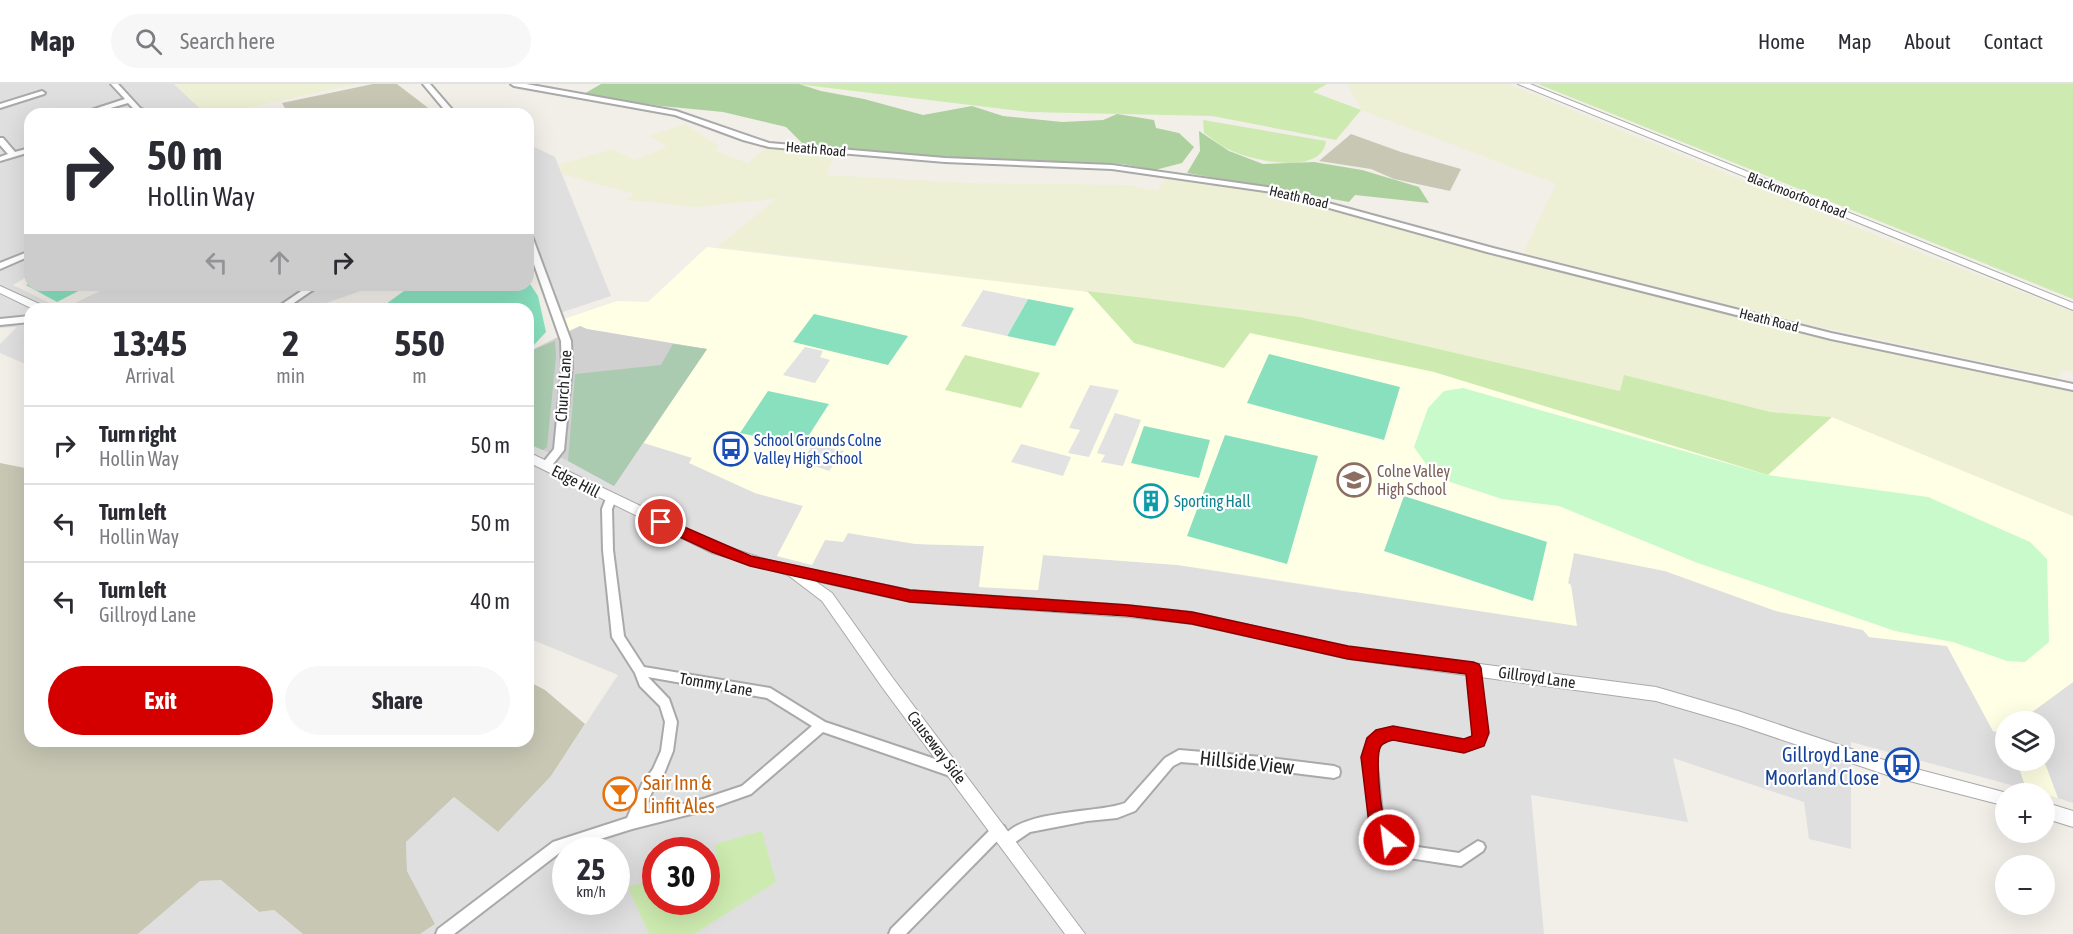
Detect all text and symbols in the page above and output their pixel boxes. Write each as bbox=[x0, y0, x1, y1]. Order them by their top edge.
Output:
search box bbox=[111, 14, 531, 68]
text: Map bbox=[30, 25, 75, 57]
icon: search bbox=[132, 25, 165, 58]
text: Search here bbox=[180, 28, 275, 54]
text: Home bbox=[1758, 29, 1805, 53]
text: Map bbox=[1838, 29, 1872, 53]
text: About bbox=[1905, 29, 1951, 53]
text: Contact bbox=[1984, 29, 2043, 53]
text: 50 m bbox=[147, 131, 222, 179]
icon: right bbox=[48, 132, 126, 210]
street label: Heath Road bbox=[785, 138, 847, 160]
street label: Blackmoorfoot Road bbox=[1745, 169, 1849, 221]
text: Hollin Way bbox=[147, 181, 255, 212]
street label: Heath Road bbox=[1268, 182, 1330, 212]
icon: left bbox=[200, 246, 233, 279]
icon: ahead bbox=[263, 246, 296, 279]
icon: right bbox=[326, 246, 359, 279]
street label: Heath Road bbox=[1738, 305, 1800, 335]
text: 13:45 bbox=[113, 322, 187, 364]
text: 2 bbox=[282, 322, 299, 364]
text: 550 bbox=[394, 322, 445, 364]
street label: Church Lane bbox=[552, 349, 574, 423]
text: Arrival bbox=[126, 364, 175, 387]
text: min bbox=[276, 364, 305, 387]
text: m bbox=[412, 364, 427, 387]
text: Turn right bbox=[99, 421, 176, 447]
icon: right bbox=[48, 429, 81, 462]
bus stop icon: School Grounds Colne Valley High School bbox=[713, 431, 749, 467]
place label: School Grounds Colne Valley High School bbox=[754, 431, 882, 468]
text: 50 m bbox=[470, 432, 510, 458]
text: Hollin Way bbox=[99, 447, 179, 470]
street label: Edge Hill bbox=[548, 461, 604, 502]
school or university icon: Colne Valley High School bbox=[1336, 462, 1372, 498]
place label: Colne Valley High School bbox=[1377, 462, 1450, 499]
building icon: Sporting Hall bbox=[1133, 483, 1169, 519]
place label: Sporting Hall bbox=[1174, 492, 1251, 511]
pin bbox=[635, 496, 686, 547]
text: Turn left bbox=[99, 499, 166, 525]
icon: arrive bbox=[644, 505, 677, 538]
icon: left bbox=[48, 507, 81, 540]
text: 50 m bbox=[470, 510, 510, 536]
text: Hollin Way bbox=[99, 525, 179, 548]
text: Turn left bbox=[99, 577, 166, 603]
icon: left bbox=[48, 585, 81, 618]
text: 40 m bbox=[470, 588, 510, 614]
text: Gillroyd Lane bbox=[99, 603, 196, 626]
street label: Gillroyd Lane bbox=[1497, 663, 1577, 692]
button: Exit bbox=[48, 666, 273, 735]
button: Share bbox=[285, 666, 510, 735]
street label: Tommy Lane bbox=[678, 669, 754, 700]
street label: Causeway Side bbox=[903, 707, 970, 787]
map controls bbox=[1995, 711, 2055, 915]
button: layers bbox=[1995, 711, 2055, 771]
place label: Gillroyd Lane Moorland Close bbox=[1765, 743, 1879, 789]
street label: Hillside View bbox=[1199, 746, 1296, 778]
bus stop icon: Gillroyd Lane Moorland Close bbox=[1884, 747, 1920, 783]
place label: Sair Inn & Linfit Ales bbox=[643, 771, 715, 817]
bar icon: Sair Inn & Linfit Ales bbox=[602, 776, 638, 812]
button: + bbox=[1995, 783, 2055, 843]
position arrow bbox=[1357, 808, 1421, 872]
speed limit sign: 30 bbox=[642, 837, 720, 915]
text: 25 bbox=[577, 852, 605, 886]
button: − bbox=[1995, 855, 2055, 915]
text: km/h bbox=[576, 883, 606, 900]

